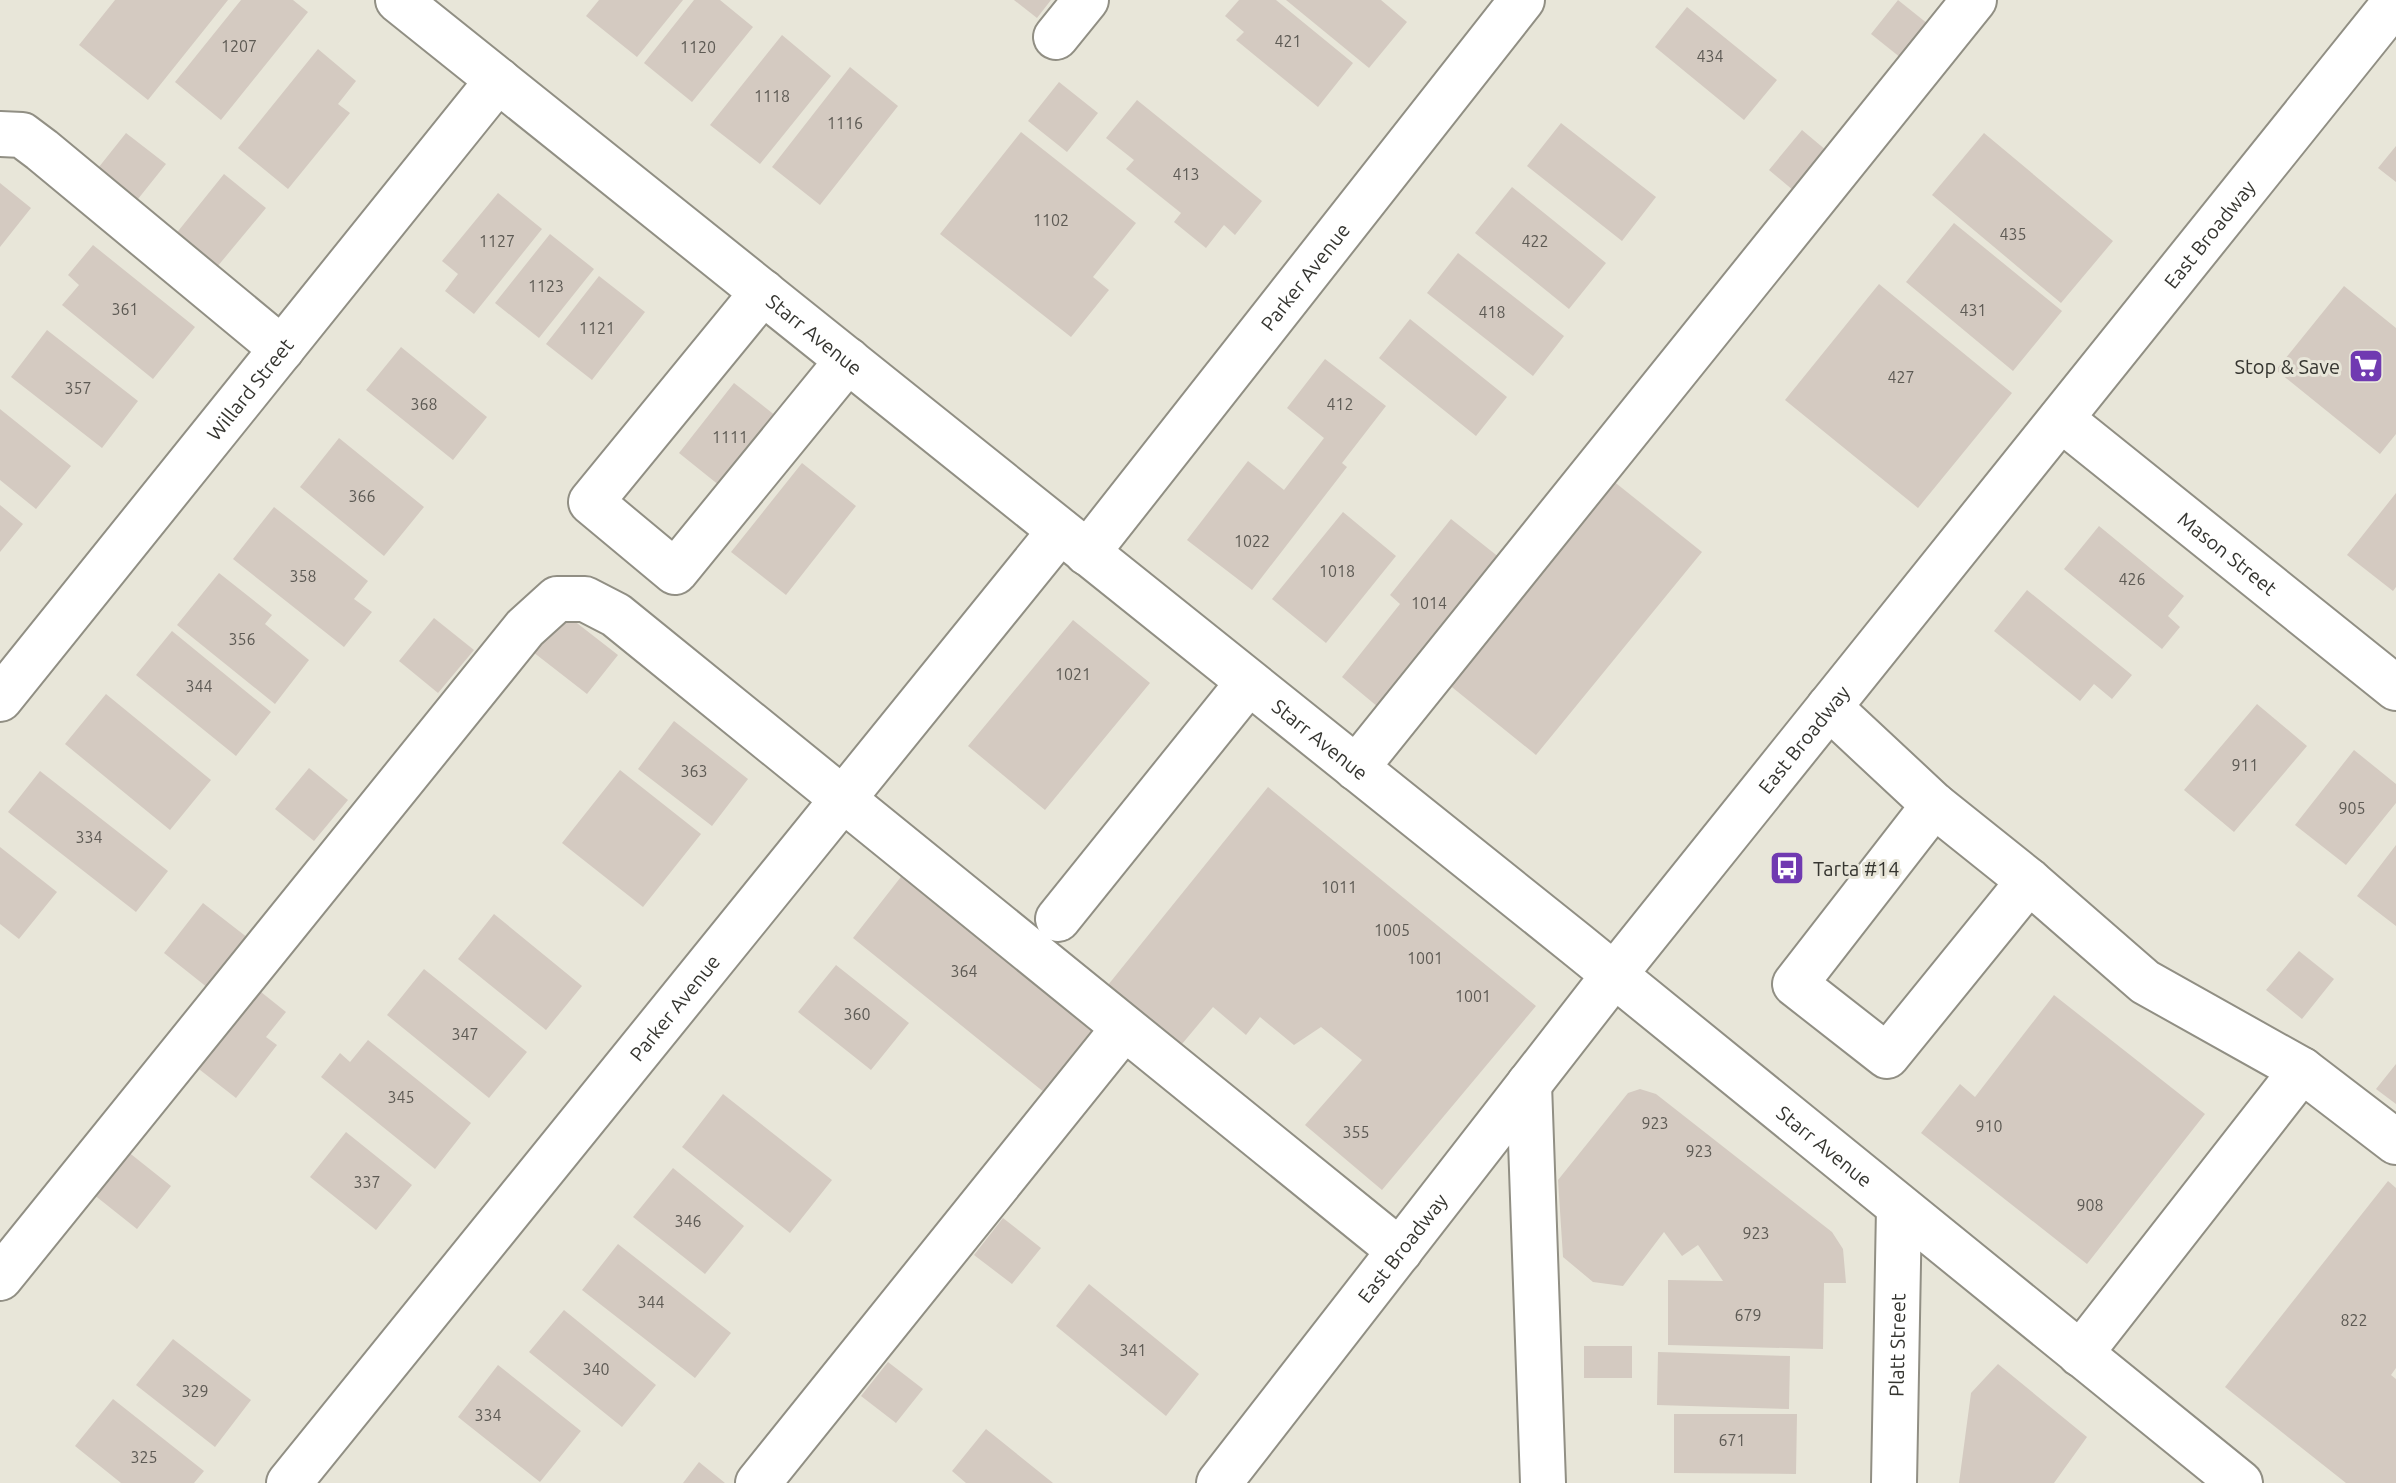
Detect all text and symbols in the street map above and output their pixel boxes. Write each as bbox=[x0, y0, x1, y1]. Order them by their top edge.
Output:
house number: 421 bbox=[1274, 32, 1302, 50]
house number: 1207 bbox=[221, 37, 257, 55]
house number: 1120 bbox=[680, 38, 716, 56]
house number: 434 bbox=[1696, 47, 1724, 65]
house number: 1118 bbox=[754, 87, 790, 105]
house number: 1116 bbox=[827, 114, 863, 132]
house number: 413 bbox=[1172, 165, 1200, 183]
street label: East Broadway bbox=[2159, 175, 2260, 292]
house number: 1102 bbox=[1033, 211, 1069, 229]
street label: Parker Avenue bbox=[1255, 218, 1354, 335]
house number: 435 bbox=[1999, 225, 2027, 243]
house number: 1127 bbox=[479, 232, 515, 250]
house number: 422 bbox=[1521, 232, 1549, 250]
house number: 1123 bbox=[528, 277, 564, 295]
street label: Starr Avenue bbox=[762, 289, 867, 379]
house number: 361 bbox=[111, 300, 139, 318]
house number: 431 bbox=[1959, 301, 1987, 319]
house number: 418 bbox=[1478, 303, 1506, 321]
house number: 1121 bbox=[579, 319, 615, 337]
street label: Willard Street bbox=[202, 333, 297, 445]
supermarket icon: Stop & Save bbox=[2347, 347, 2385, 385]
place label: Stop & Save bbox=[2235, 355, 2340, 378]
house number: 427 bbox=[1887, 368, 1915, 386]
house number: 357 bbox=[64, 379, 92, 397]
house number: 368 bbox=[410, 395, 438, 413]
house number: 412 bbox=[1326, 395, 1354, 413]
house number: 1111 bbox=[712, 428, 748, 446]
house number: 366 bbox=[348, 487, 376, 505]
street label: Mason Street bbox=[2174, 506, 2282, 600]
house number: 1022 bbox=[1234, 532, 1270, 550]
house number: 1018 bbox=[1319, 562, 1355, 580]
house number: 358 bbox=[289, 567, 317, 585]
house number: 426 bbox=[2118, 570, 2146, 588]
house number: 1014 bbox=[1411, 594, 1447, 612]
house number: 356 bbox=[228, 630, 256, 648]
house number: 1021 bbox=[1055, 665, 1091, 683]
house number: 344 bbox=[185, 677, 213, 695]
street label: East Broadway bbox=[1753, 680, 1854, 798]
street label: Starr Avenue bbox=[1268, 694, 1373, 784]
house number: 911 bbox=[2231, 756, 2259, 774]
house number: 363 bbox=[680, 762, 708, 780]
house number: 905 bbox=[2338, 799, 2366, 817]
house number: 334 bbox=[75, 828, 103, 846]
bus stop icon: Tarta #14 bbox=[1768, 849, 1806, 887]
place label: Tarta #14 bbox=[1813, 857, 1900, 880]
house number: 1011 bbox=[1321, 878, 1357, 896]
house number: 1005 bbox=[1374, 921, 1410, 939]
house number: 1001 bbox=[1407, 949, 1443, 967]
street label: Parker Avenue bbox=[624, 950, 724, 1065]
house number: 364 bbox=[950, 962, 978, 980]
house number: 1001 bbox=[1455, 987, 1491, 1005]
house number: 360 bbox=[843, 1005, 871, 1023]
house number: 347 bbox=[451, 1025, 479, 1043]
house number: 345 bbox=[387, 1088, 415, 1106]
street label: Starr Avenue bbox=[1773, 1100, 1877, 1191]
house number: 923 bbox=[1641, 1114, 1669, 1132]
house number: 910 bbox=[1975, 1117, 2003, 1135]
house number: 355 bbox=[1342, 1123, 1370, 1141]
house number: 923 bbox=[1685, 1142, 1713, 1160]
house number: 337 bbox=[353, 1173, 381, 1191]
street label: East Broadway bbox=[1352, 1188, 1452, 1307]
house number: 908 bbox=[2076, 1196, 2104, 1214]
house number: 346 bbox=[674, 1212, 702, 1230]
house number: 923 bbox=[1742, 1224, 1770, 1242]
house number: 344 bbox=[637, 1293, 665, 1311]
street label: Platt Street bbox=[1884, 1293, 1909, 1397]
house number: 679 bbox=[1734, 1306, 1762, 1324]
house number: 822 bbox=[2340, 1311, 2368, 1329]
house number: 341 bbox=[1119, 1341, 1147, 1359]
house number: 340 bbox=[582, 1360, 610, 1378]
house number: 329 bbox=[181, 1382, 209, 1400]
house number: 334 bbox=[474, 1406, 502, 1424]
house number: 671 bbox=[1718, 1431, 1746, 1449]
house number: 325 bbox=[130, 1448, 158, 1466]

